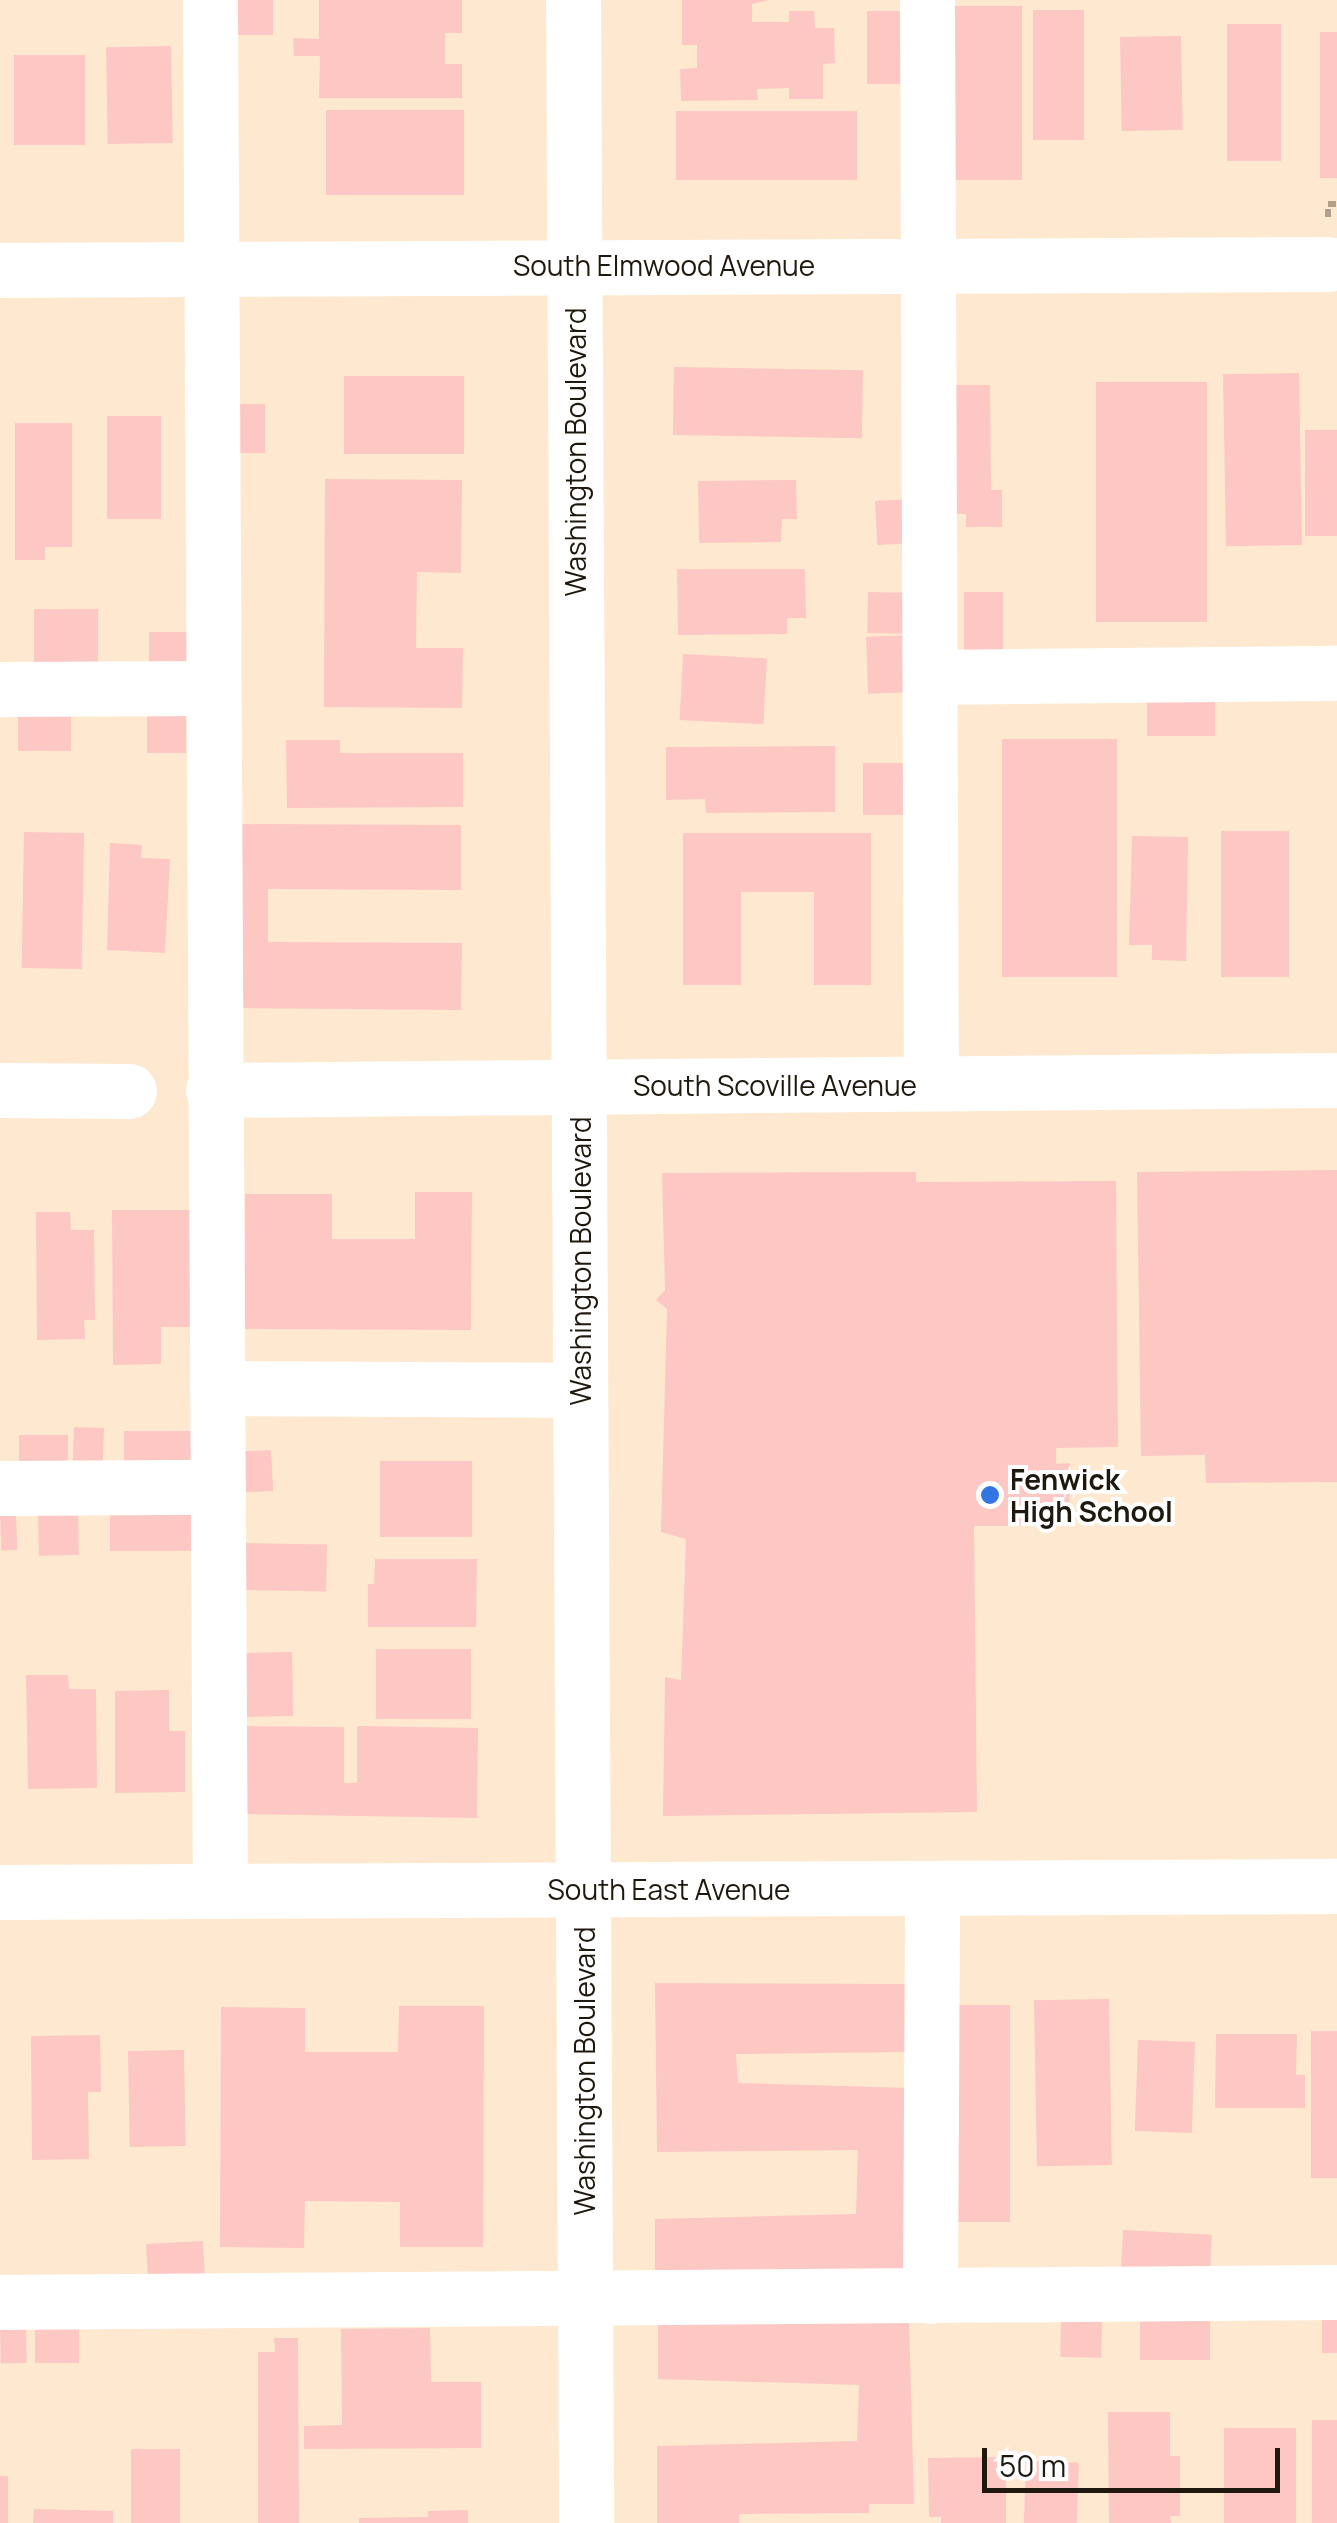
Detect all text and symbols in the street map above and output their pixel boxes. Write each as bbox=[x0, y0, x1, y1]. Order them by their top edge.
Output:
street label: South Elmwood Avenue bbox=[513, 248, 815, 282]
street label: Washington Boulevard bbox=[558, 307, 592, 597]
street label: South Scoville Avenue bbox=[633, 1068, 917, 1102]
street label: Washington Boulevard bbox=[563, 1116, 597, 1406]
place label: Fenwick High School bbox=[1010, 1462, 1173, 1528]
marker: Fenwick High School bbox=[979, 1484, 1001, 1506]
street label: South East Avenue bbox=[548, 1872, 790, 1906]
street label: Washington Boulevard bbox=[567, 1926, 601, 2216]
scale bar bbox=[987, 2428, 1284, 2490]
text: 50 m bbox=[999, 2445, 1066, 2486]

